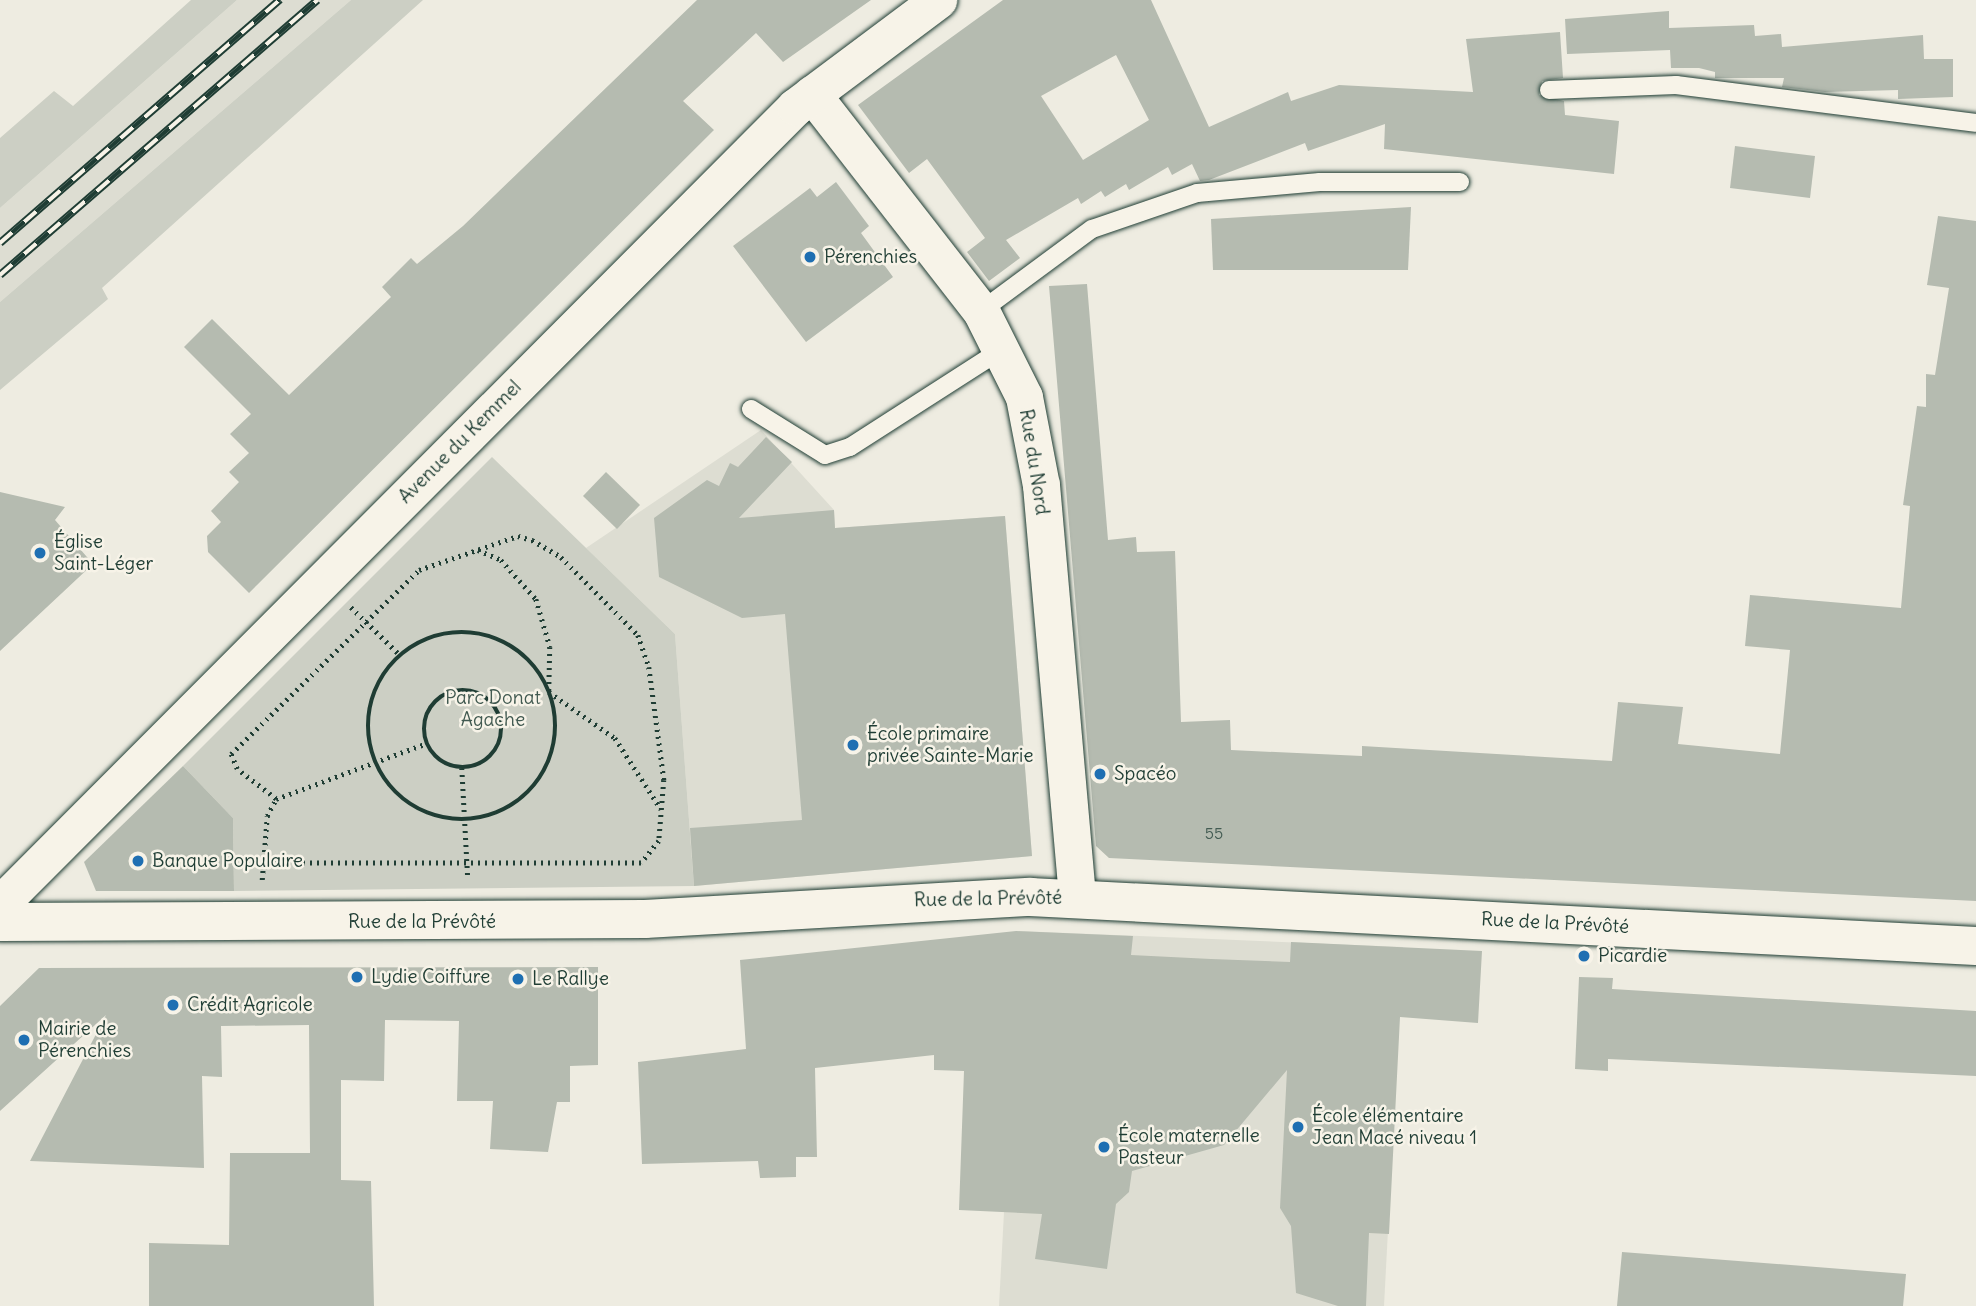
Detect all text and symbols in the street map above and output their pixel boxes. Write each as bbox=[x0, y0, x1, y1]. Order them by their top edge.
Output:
place label: Pérenchies bbox=[824, 246, 917, 268]
marker: Pérenchies bbox=[802, 249, 818, 265]
street label: Avenue du Kemmel bbox=[394, 376, 526, 508]
street label: Rue du Nord bbox=[1014, 407, 1054, 517]
place label: Église Saint-Léger bbox=[54, 531, 153, 575]
marker: Église Saint-Léger bbox=[32, 545, 48, 561]
park label: Parc Donat Agache bbox=[445, 687, 541, 731]
place label: École primaire privée Sainte-Marie bbox=[867, 723, 1033, 767]
marker: École primaire privée Sainte-Marie bbox=[845, 737, 861, 753]
place label: Spacéo bbox=[1114, 763, 1176, 785]
marker: Spacéo bbox=[1092, 766, 1108, 782]
house number: 55 bbox=[1205, 823, 1223, 843]
place label: Banque Populaire bbox=[152, 850, 303, 872]
marker: Banque Populaire bbox=[130, 853, 146, 869]
street label: Rue de la Prévôté bbox=[914, 886, 1062, 912]
street label: Rue de la Prévôté bbox=[1480, 908, 1630, 938]
street label: Rue de la Prévôté bbox=[348, 911, 496, 933]
place label: Picardie bbox=[1598, 945, 1667, 967]
marker: Picardie bbox=[1576, 948, 1592, 964]
place label: Lydie Coiffure bbox=[371, 966, 490, 988]
place label: Le Rallye bbox=[532, 968, 609, 990]
marker: Lydie Coiffure bbox=[349, 969, 365, 985]
marker: Le Rallye bbox=[510, 971, 526, 987]
place label: Crédit Agricole bbox=[187, 994, 313, 1016]
marker: Crédit Agricole bbox=[165, 997, 181, 1013]
place label: Mairie de Pérenchies bbox=[38, 1018, 131, 1062]
marker: Mairie de Pérenchies bbox=[16, 1032, 32, 1048]
place label: École élémentaire Jean Macé niveau 1 bbox=[1312, 1105, 1477, 1149]
marker: École élémentaire Jean Macé niveau 1 bbox=[1290, 1119, 1306, 1135]
place label: École maternelle Pasteur bbox=[1118, 1125, 1260, 1169]
marker: École maternelle Pasteur bbox=[1096, 1139, 1112, 1155]

